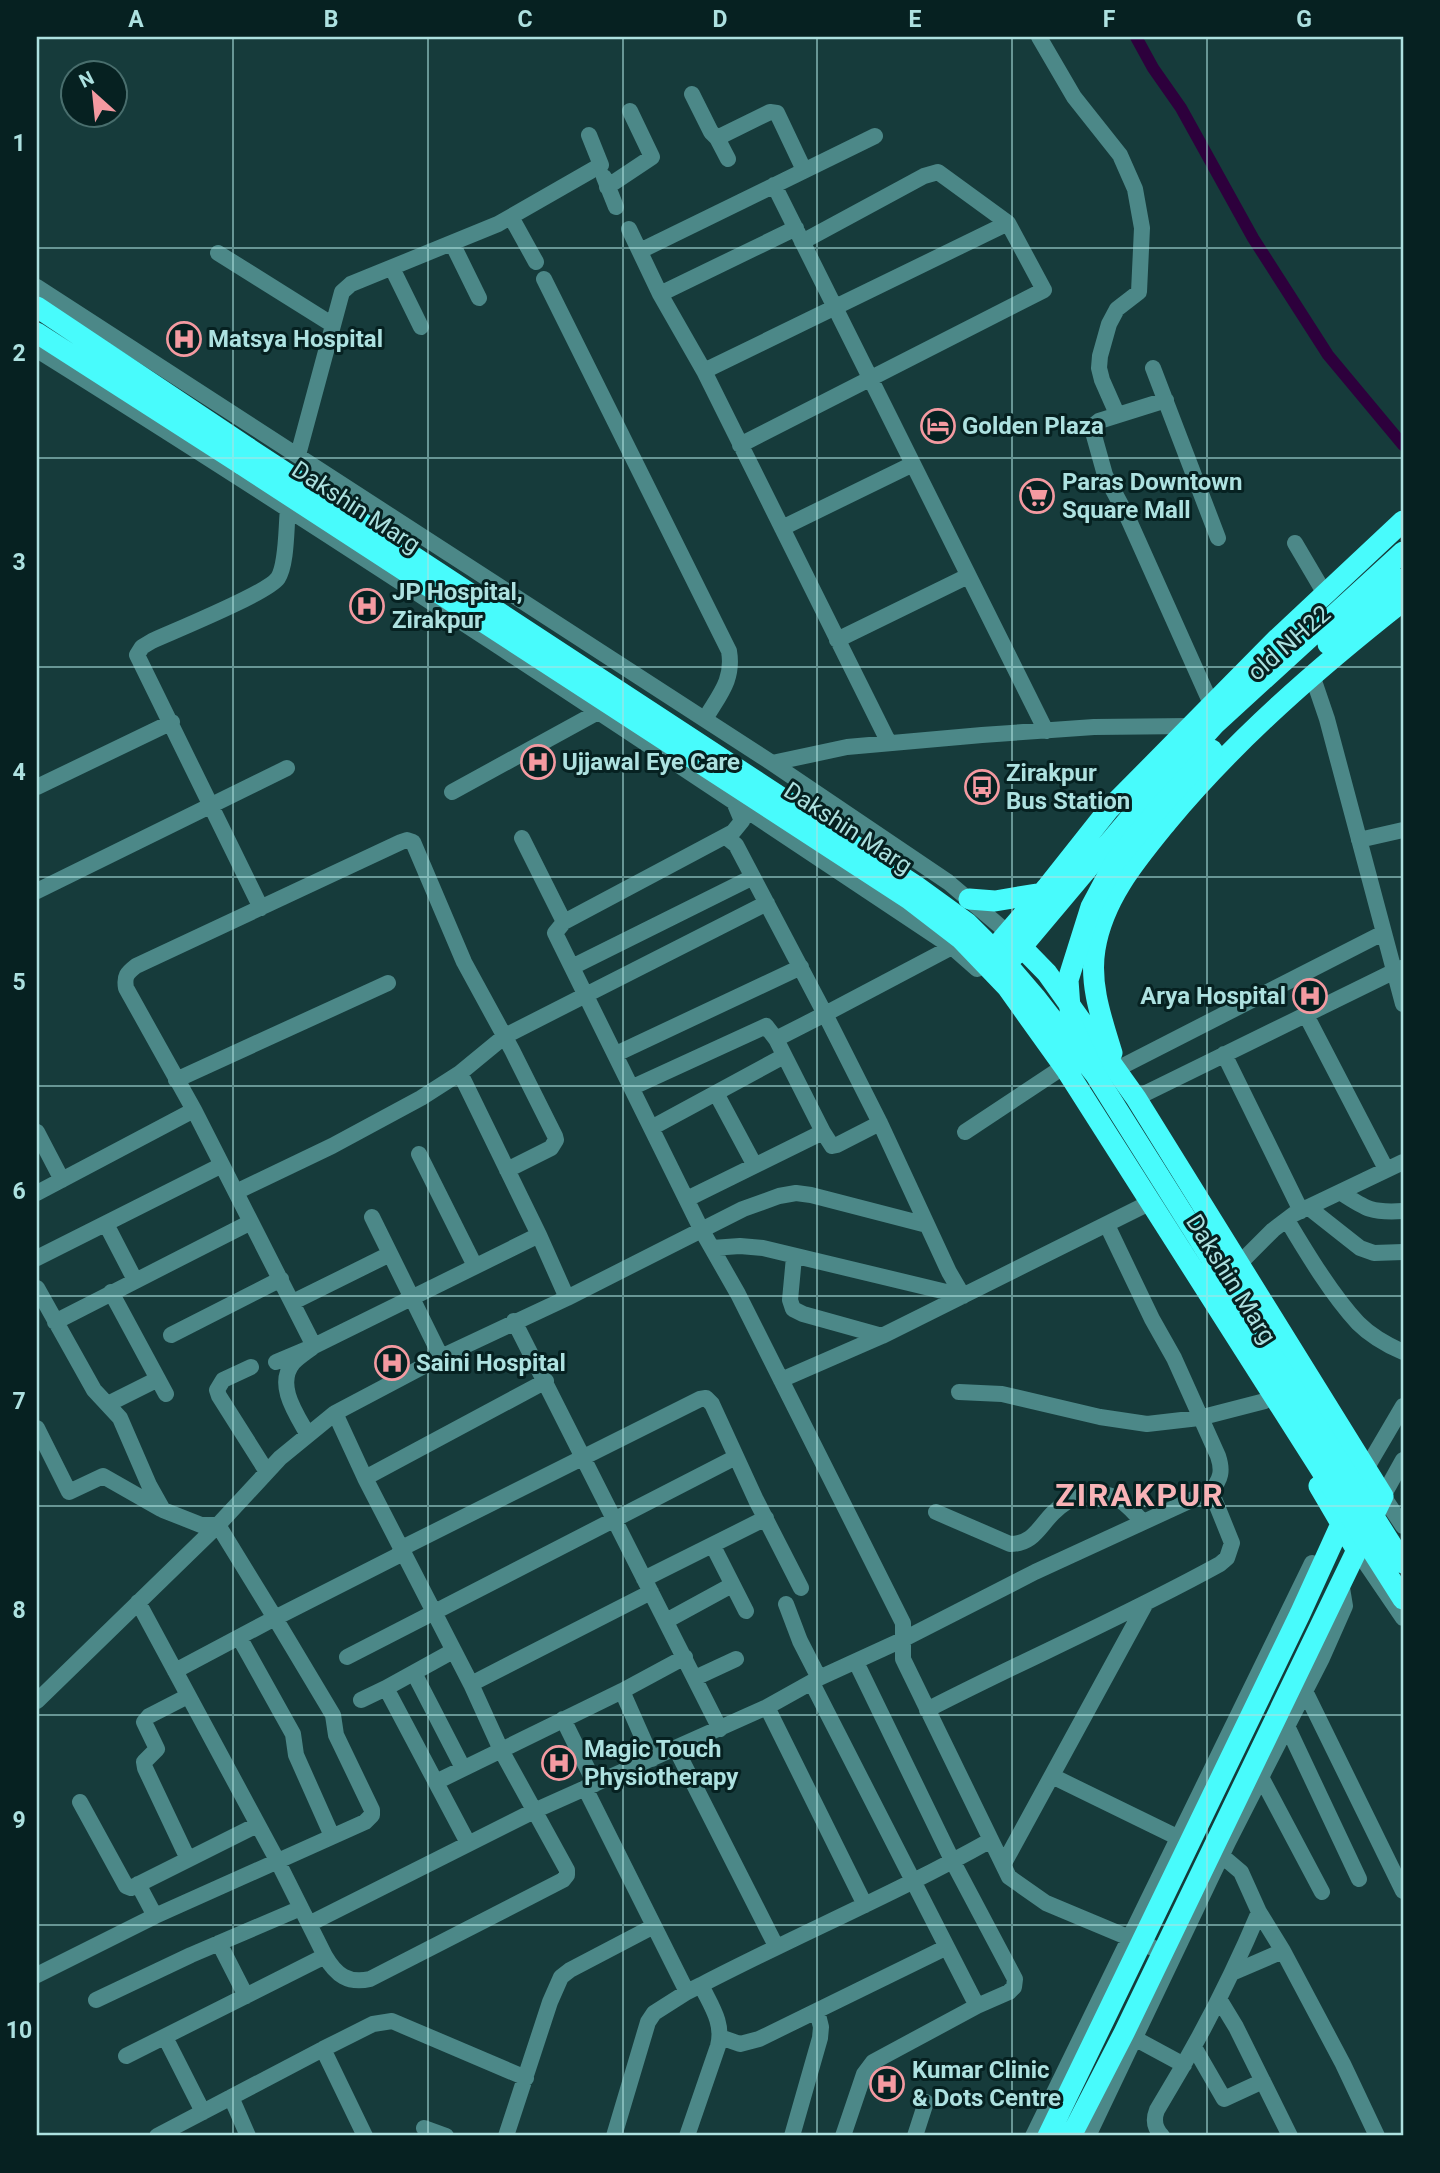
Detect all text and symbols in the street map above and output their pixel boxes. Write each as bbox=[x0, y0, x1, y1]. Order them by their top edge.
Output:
text: A bbox=[128, 6, 144, 33]
text: B bbox=[324, 6, 338, 33]
text: C bbox=[517, 6, 533, 33]
text: D bbox=[713, 6, 727, 33]
text: E bbox=[909, 6, 922, 33]
text: F bbox=[1103, 6, 1116, 33]
text: G bbox=[1296, 6, 1312, 33]
north arrow bbox=[60, 60, 130, 130]
text: N bbox=[75, 66, 98, 93]
text: 1 bbox=[12, 130, 26, 157]
hospital icon: Matsya Hospital bbox=[165, 320, 203, 358]
place label: Matsya Hospital bbox=[208, 325, 383, 353]
text: 2 bbox=[12, 340, 26, 367]
hotel icon: Golden Plaza bbox=[919, 407, 957, 445]
place label: Golden Plaza bbox=[962, 412, 1104, 440]
street label: Dakshin Marg bbox=[287, 455, 425, 559]
place label: Paras Downtown Square Mall bbox=[1062, 468, 1242, 524]
supermarket icon: Paras Downtown Square Mall bbox=[1018, 477, 1056, 515]
text: 3 bbox=[12, 549, 26, 576]
place label: JP Hospital, Zirakpur bbox=[392, 578, 523, 634]
hospital icon: JP Hospital, Zirakpur bbox=[348, 587, 386, 625]
street label: old NH22 bbox=[1242, 600, 1336, 686]
hospital icon: Ujjawal Eye Care bbox=[519, 743, 557, 781]
place label: Ujjawal Eye Care bbox=[562, 748, 740, 776]
text: 4 bbox=[12, 759, 26, 786]
place label: Zirakpur Bus Station bbox=[1006, 759, 1130, 815]
bus stop icon: Zirakpur Bus Station bbox=[963, 768, 1001, 806]
street label: Dakshin Marg bbox=[779, 776, 917, 880]
text: 5 bbox=[12, 969, 26, 996]
hospital icon: Arya Hospital bbox=[1291, 977, 1329, 1015]
place label: Arya Hospital bbox=[1140, 982, 1286, 1010]
text: 6 bbox=[12, 1178, 26, 1205]
street label: Dakshin Marg bbox=[1180, 1209, 1282, 1349]
hospital icon: Saini Hospital bbox=[373, 1344, 411, 1382]
place label: Saini Hospital bbox=[416, 1349, 566, 1377]
text: 7 bbox=[12, 1388, 26, 1415]
district label: ZIRAKPUR bbox=[1055, 1476, 1225, 1514]
text: 8 bbox=[12, 1597, 26, 1624]
place label: Magic Touch Physiotherapy bbox=[584, 1735, 739, 1791]
hospital icon: Magic Touch Physiotherapy bbox=[540, 1744, 578, 1782]
text: 9 bbox=[12, 1807, 26, 1834]
text: 10 bbox=[6, 2017, 32, 2044]
place label: Kumar Clinic & Dots Centre bbox=[912, 2056, 1061, 2112]
hospital icon: Kumar Clinic & Dots Centre bbox=[868, 2065, 906, 2103]

